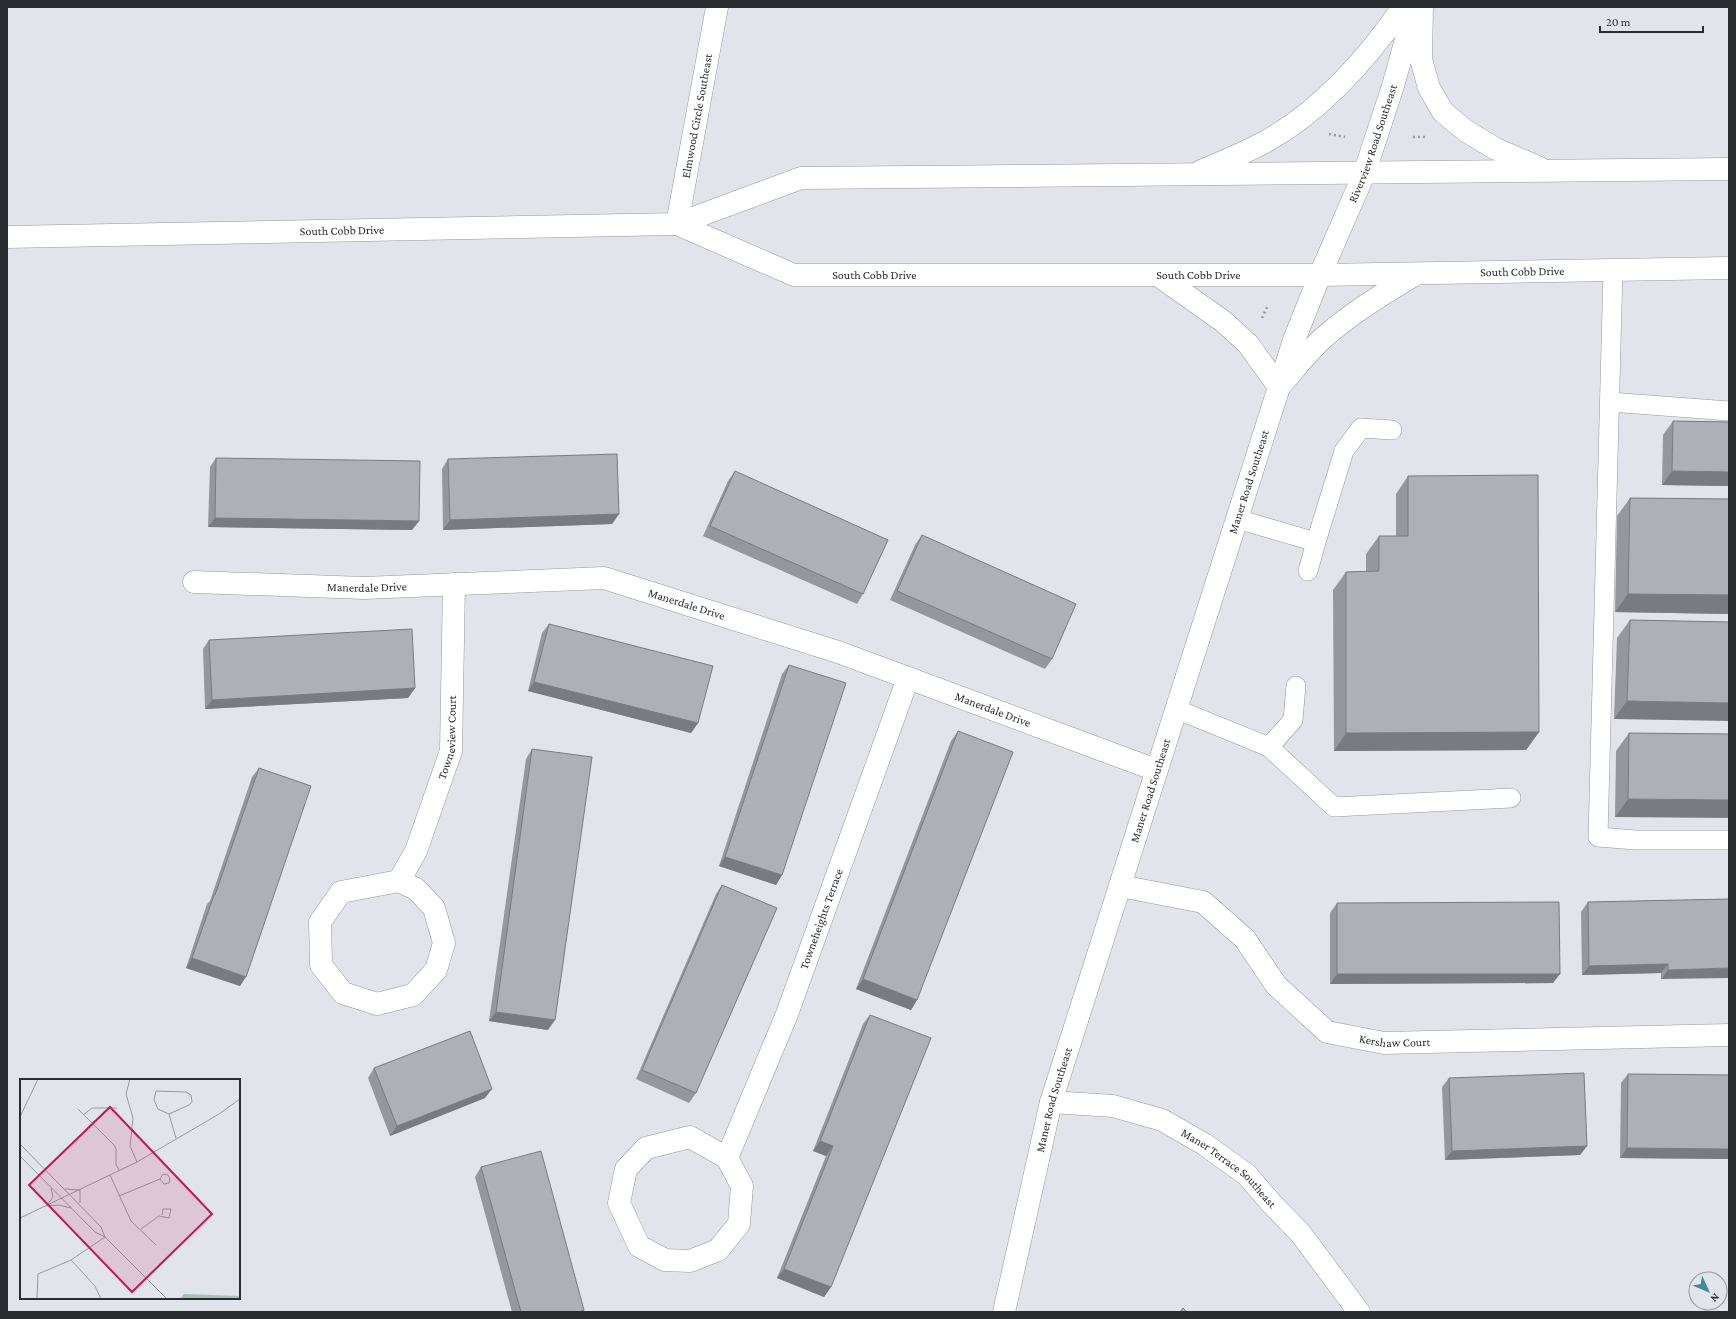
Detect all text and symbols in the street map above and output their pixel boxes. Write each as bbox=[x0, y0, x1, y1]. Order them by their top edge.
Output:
scale bar bbox=[1600, 8, 1703, 34]
text: 20 m bbox=[1606, 15, 1631, 29]
street label: Elmwood Circle Southeast bbox=[679, 51, 715, 179]
street label: Riverview Road Southeast bbox=[1345, 82, 1400, 205]
street label: South Cobb Drive bbox=[300, 223, 384, 238]
street label: South Cobb Drive bbox=[1480, 264, 1565, 279]
street label: South Cobb Drive bbox=[832, 268, 917, 282]
street label: South Cobb Drive bbox=[1156, 268, 1241, 282]
street label: Maner Road Southeast bbox=[1226, 427, 1272, 536]
street label: Manerdale Drive bbox=[327, 579, 407, 595]
street label: Manerdale Drive bbox=[646, 585, 727, 623]
street label: Manerdale Drive bbox=[953, 689, 1033, 730]
street label: Towneview Court bbox=[435, 694, 459, 781]
street label: Maner Road Southeast bbox=[1127, 736, 1174, 844]
street label: Towneheights Terrace bbox=[797, 867, 846, 971]
street label: Kershaw Court bbox=[1358, 1031, 1432, 1050]
street label: Maner Road Southeast bbox=[1033, 1045, 1075, 1154]
inset map bbox=[20, 1079, 240, 1299]
street label: Maner Terrace Southeast bbox=[1179, 1125, 1280, 1212]
north arrow bbox=[1688, 1271, 1728, 1311]
text: N bbox=[1708, 1291, 1722, 1305]

